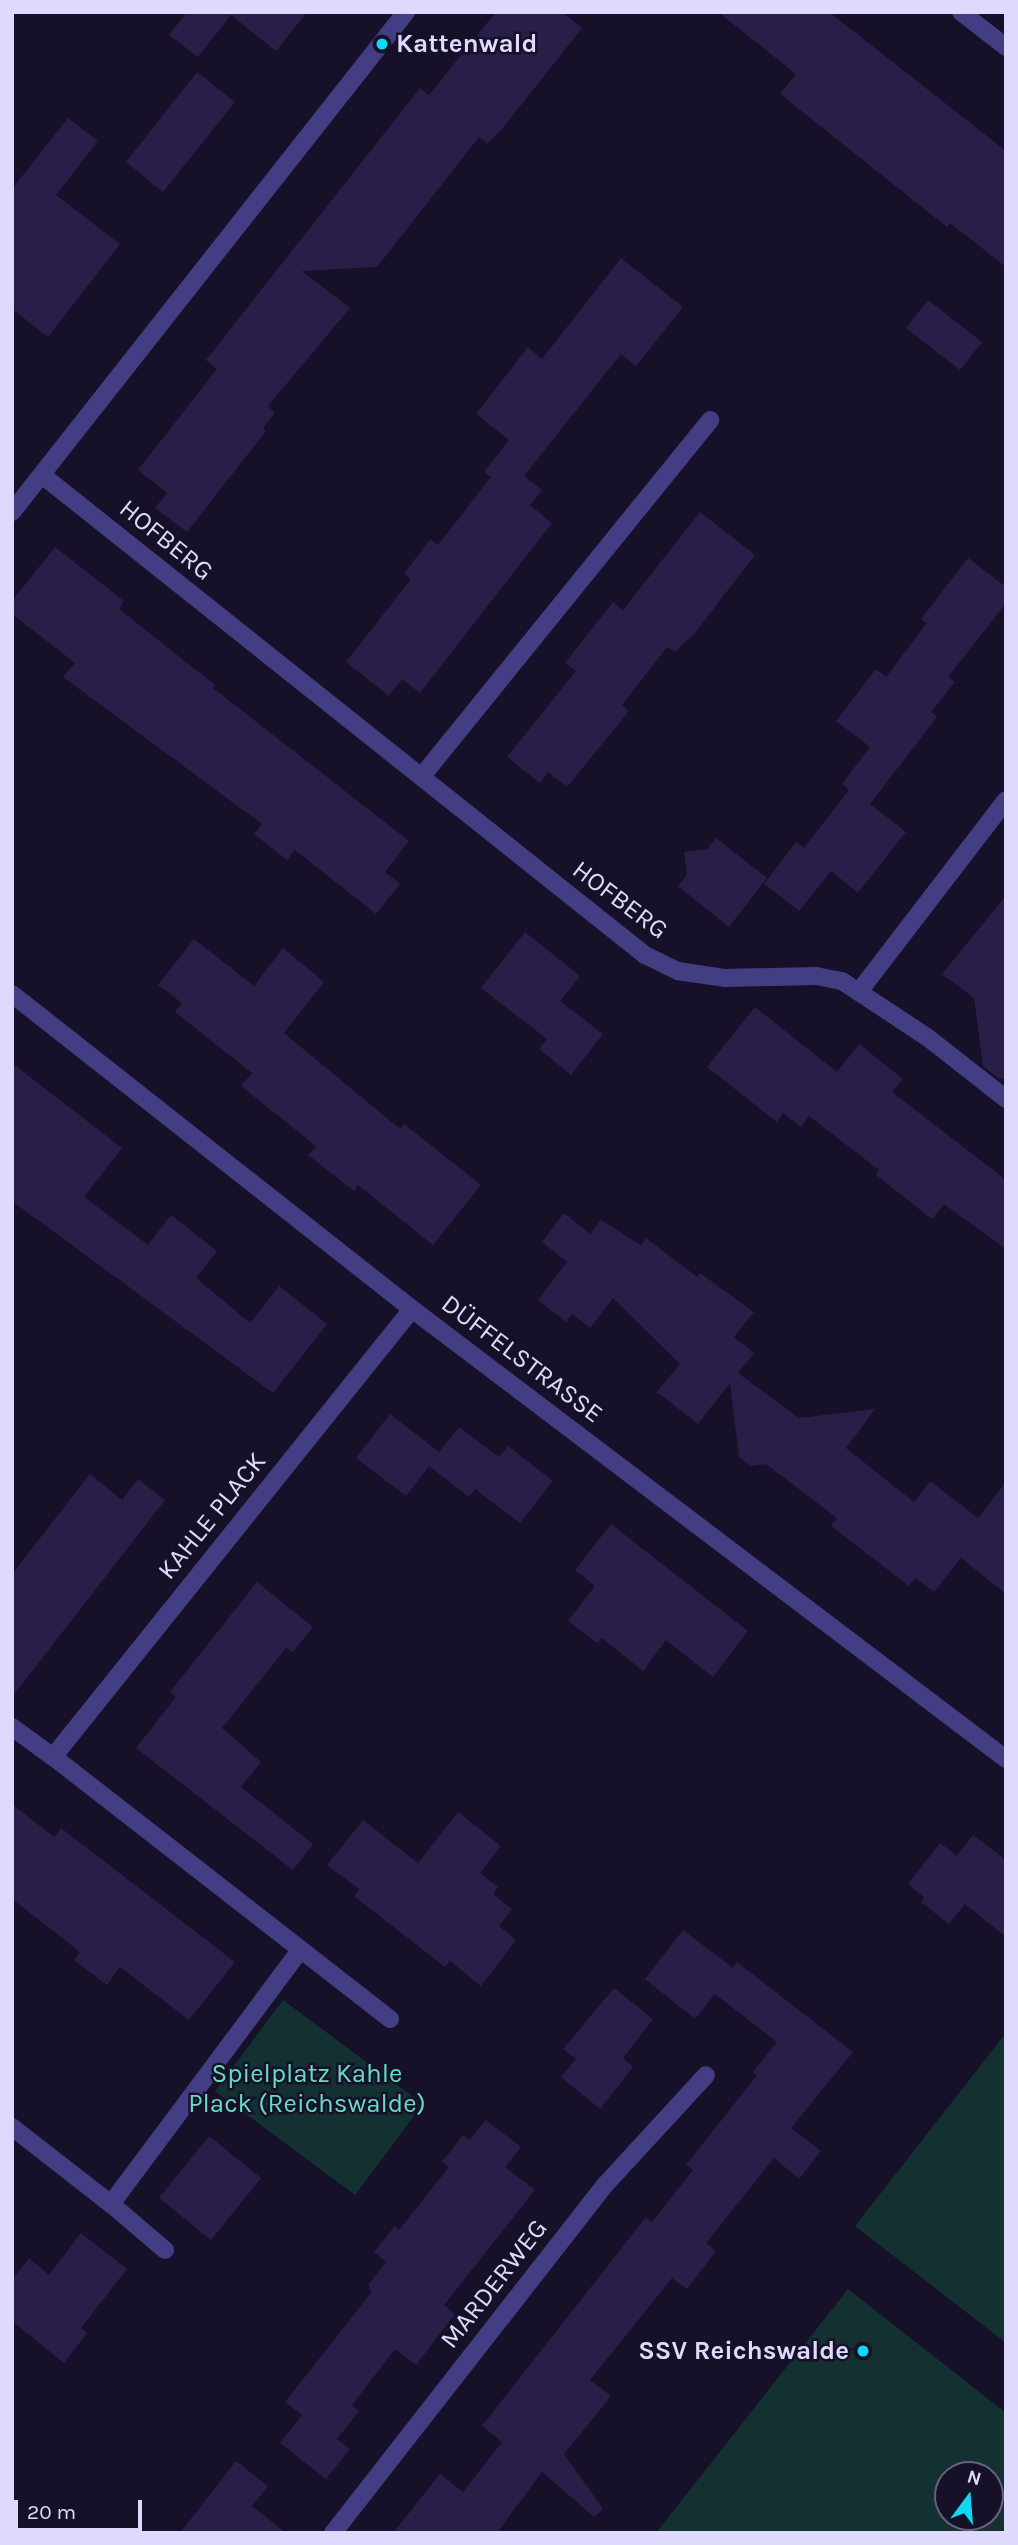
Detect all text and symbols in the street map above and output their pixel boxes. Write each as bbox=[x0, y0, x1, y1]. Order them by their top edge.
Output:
place label: Kattenwald bbox=[396, 28, 538, 60]
marker: Kattenwald bbox=[374, 36, 390, 52]
street label: HOFBERG bbox=[113, 493, 219, 587]
street label: HOFBERG bbox=[566, 854, 674, 946]
street label: DÜFFELSTRASSE bbox=[435, 1288, 609, 1430]
street label: KAHLE PLACK bbox=[151, 1446, 273, 1586]
park label: Spielplatz Kahle Plack (Reichswalde) bbox=[188, 2058, 426, 2120]
street label: MARDERWEG bbox=[434, 2213, 554, 2355]
place label: SSV Reichswalde bbox=[638, 2335, 849, 2367]
marker: SSV Reichswalde bbox=[855, 2343, 871, 2359]
north arrow bbox=[934, 2461, 1004, 2531]
text: N bbox=[965, 2465, 984, 2490]
scale bar bbox=[18, 2486, 145, 2530]
text: 20 m bbox=[27, 2500, 76, 2524]

